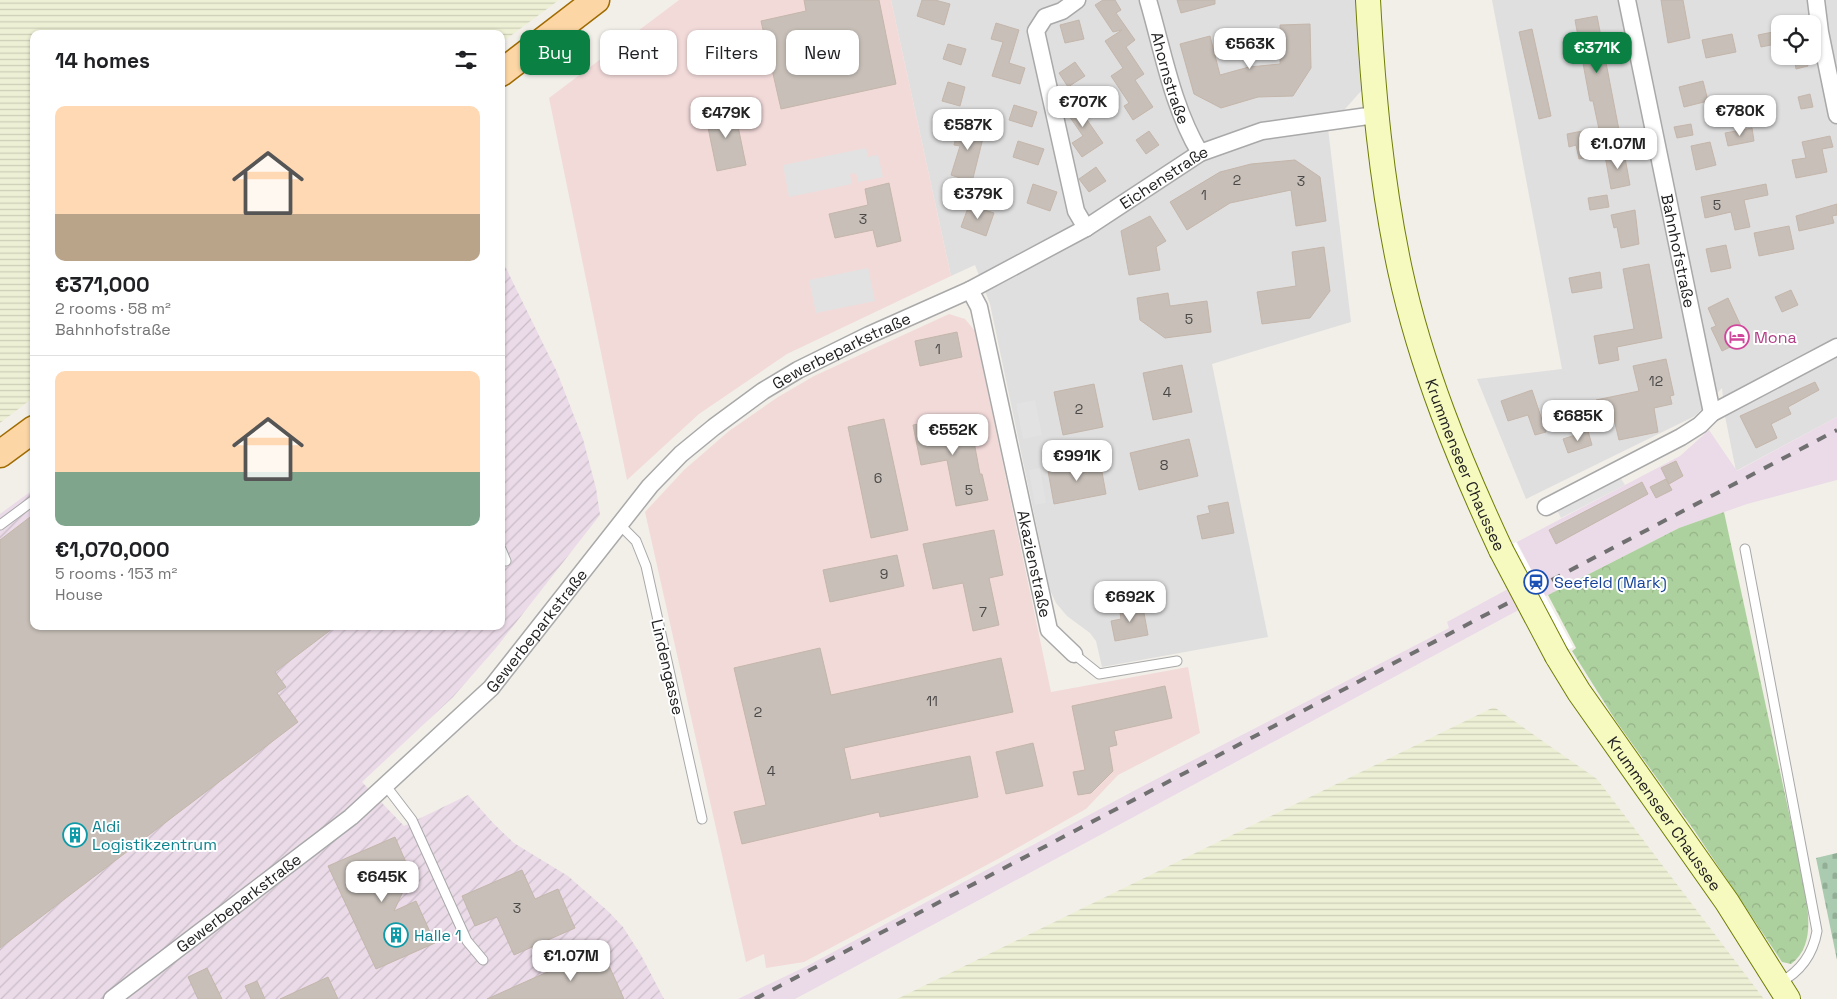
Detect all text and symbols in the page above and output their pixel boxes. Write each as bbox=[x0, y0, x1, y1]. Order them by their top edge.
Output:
map controls bbox=[1771, 15, 1821, 65]
button: locate bbox=[1771, 15, 1821, 65]
pin: €563K bbox=[1215, 28, 1285, 70]
street label: Ahornstraße bbox=[1146, 29, 1194, 128]
chip: Buy bbox=[520, 30, 590, 75]
chip: Rent bbox=[600, 30, 677, 75]
chip: Filters bbox=[687, 30, 776, 75]
chip: New bbox=[786, 30, 859, 75]
pin: €371K bbox=[1562, 32, 1632, 74]
text: €563K bbox=[1225, 33, 1275, 54]
text: €371K bbox=[1574, 37, 1620, 58]
icon: filters bbox=[452, 46, 480, 74]
text: 14 homes bbox=[55, 47, 150, 74]
pin: €707K bbox=[1048, 86, 1118, 128]
text: €707K bbox=[1059, 91, 1107, 112]
pin: €780K bbox=[1705, 94, 1775, 137]
pin: €479K bbox=[691, 96, 761, 139]
text: €780K bbox=[1715, 100, 1765, 121]
text: €479K bbox=[701, 102, 751, 123]
pin: €587K bbox=[933, 108, 1003, 151]
text: €587K bbox=[944, 114, 992, 135]
pin: €1.07M bbox=[1577, 128, 1659, 170]
text: €1.07M bbox=[1590, 133, 1646, 154]
icon: home bbox=[223, 138, 313, 228]
street label: Eichenstraße bbox=[1116, 141, 1211, 214]
house number: 2 bbox=[1233, 171, 1241, 189]
house number: 3 bbox=[1297, 172, 1305, 190]
pin: €379K bbox=[943, 178, 1013, 220]
text: €379K bbox=[953, 183, 1003, 204]
house number: 1 bbox=[1201, 186, 1207, 204]
street label: Bahnhofstraße bbox=[1656, 192, 1700, 310]
house number: 5 bbox=[1713, 196, 1721, 214]
house number: 3 bbox=[859, 210, 867, 228]
text: €371,000 bbox=[55, 271, 150, 298]
text: 2 rooms · 58 m² bbox=[55, 298, 171, 319]
street label: Gewerbeparkstraße bbox=[768, 308, 914, 394]
house number: 5 bbox=[1185, 310, 1193, 328]
text: Bahnhofstraße bbox=[55, 319, 171, 340]
hotel icon: Mona bbox=[1724, 324, 1750, 350]
place label: Mona bbox=[1754, 327, 1797, 348]
house number: 1 bbox=[935, 340, 941, 358]
house number: 12 bbox=[1649, 372, 1663, 390]
street label: Krummenseer Chaussee bbox=[1420, 376, 1510, 555]
house number: 4 bbox=[1163, 383, 1172, 401]
house number: 2 bbox=[1075, 400, 1083, 418]
pin: €685K bbox=[1543, 400, 1613, 442]
icon: home bbox=[223, 404, 313, 494]
text: €685K bbox=[1553, 405, 1603, 426]
pin: €552K bbox=[918, 414, 988, 456]
text: €552K bbox=[928, 419, 978, 440]
pin: €991K bbox=[1042, 440, 1112, 482]
text: €991K bbox=[1053, 445, 1101, 466]
house number: 8 bbox=[1160, 456, 1169, 474]
house number: 6 bbox=[874, 469, 882, 487]
house number: 5 bbox=[965, 481, 973, 499]
street label: Akazienstraße bbox=[1012, 508, 1056, 620]
text: €1,070,000 bbox=[55, 536, 170, 563]
text: 5 rooms · 153 m² bbox=[55, 563, 177, 584]
street label: Gewerbeparkstraße bbox=[481, 565, 592, 697]
house number: 9 bbox=[880, 565, 888, 583]
station icon: Seefeld (Mark) bbox=[1523, 569, 1549, 595]
place label: Seefeld (Mark) bbox=[1554, 572, 1667, 593]
pin: €692K bbox=[1095, 580, 1165, 623]
text: House bbox=[55, 584, 103, 605]
text: €692K bbox=[1105, 586, 1155, 607]
house number: 7 bbox=[979, 603, 987, 621]
street label: Lindengasse bbox=[646, 617, 689, 717]
house number: 11 bbox=[926, 692, 938, 710]
house number: 2 bbox=[754, 703, 762, 721]
street label: Krummenseer Chaussee bbox=[1603, 732, 1726, 895]
house number: 4 bbox=[767, 762, 776, 780]
place label: Aldi Logistikzentrum bbox=[92, 816, 217, 855]
building icon: Aldi Logistikzentrum bbox=[62, 822, 88, 848]
street label: Gewerbeparkstraße bbox=[172, 849, 306, 957]
pin: €645K bbox=[347, 860, 417, 903]
text: €645K bbox=[357, 866, 407, 887]
house number: 3 bbox=[513, 899, 521, 917]
building icon: Halle 1 bbox=[383, 922, 409, 948]
place label: Halle 1 bbox=[414, 925, 462, 946]
pin: €1.07M bbox=[530, 940, 612, 982]
text: €1.07M bbox=[543, 945, 599, 966]

